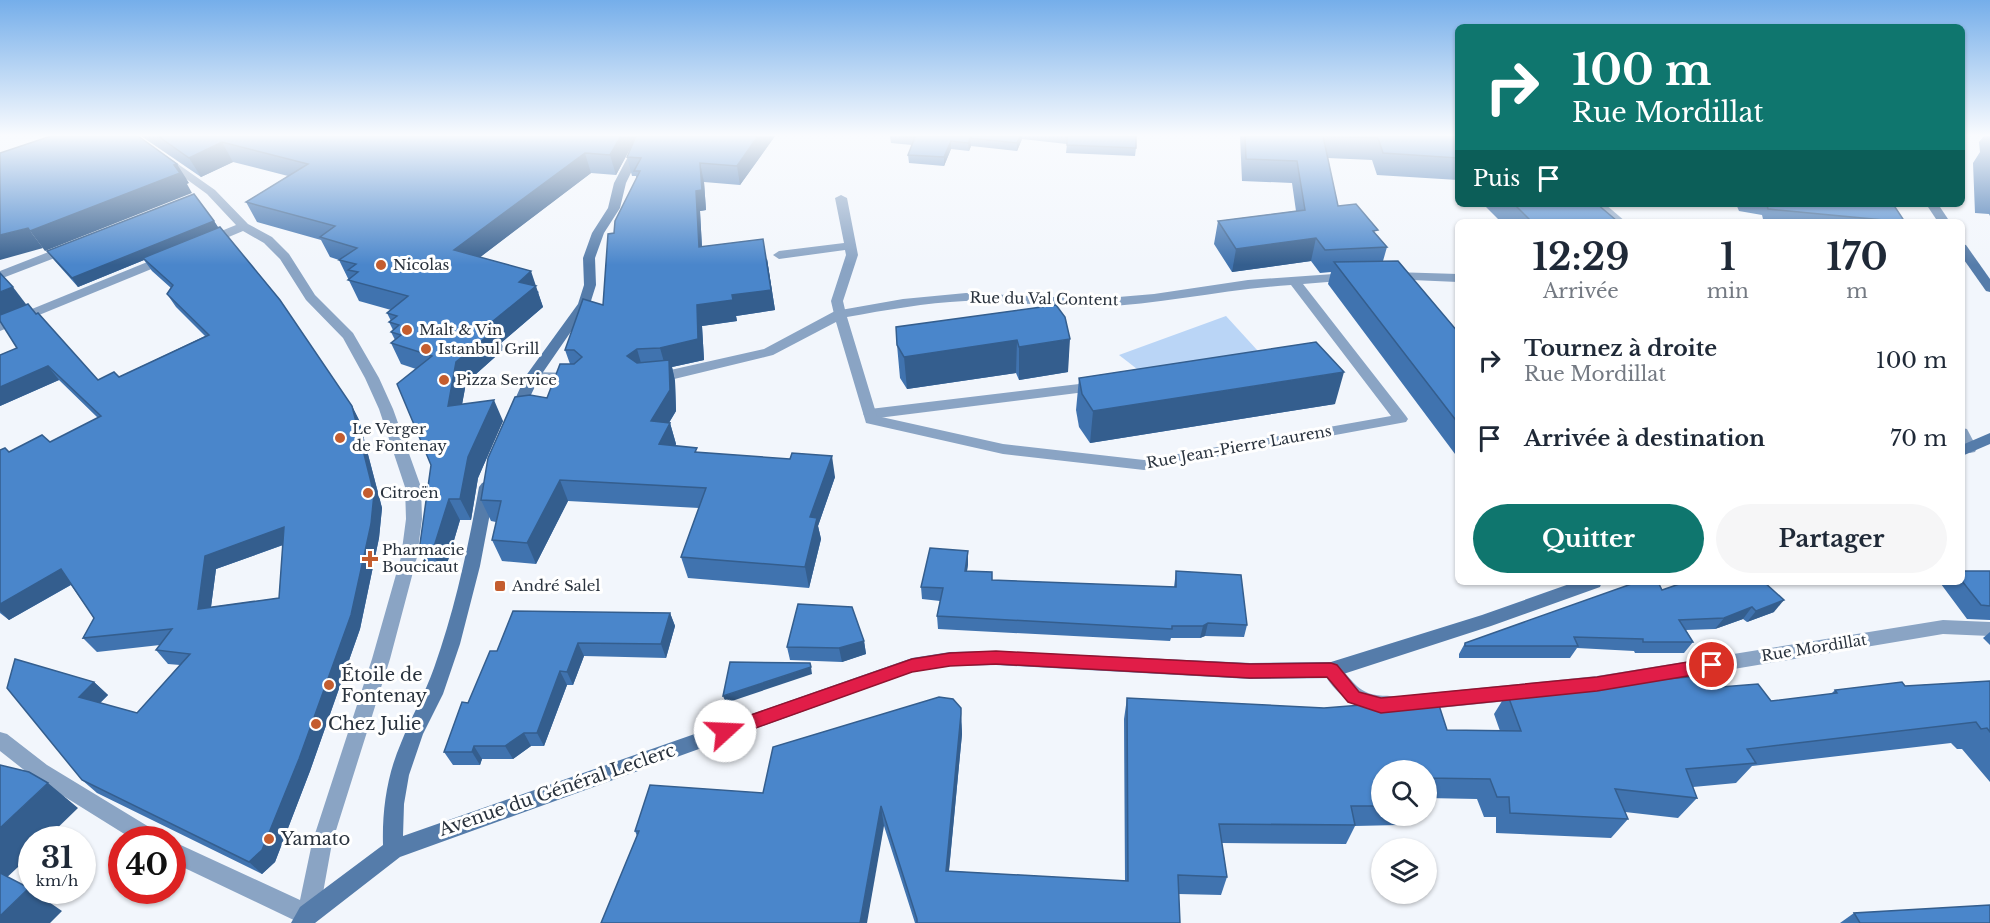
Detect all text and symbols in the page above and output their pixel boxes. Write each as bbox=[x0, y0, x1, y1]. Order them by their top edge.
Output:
text: 100 m bbox=[1572, 44, 1711, 96]
icon: right bbox=[1473, 48, 1551, 126]
text: Rue Mordillat bbox=[1572, 96, 1764, 129]
icon: arrive bbox=[1532, 162, 1565, 195]
text: Puis bbox=[1473, 165, 1520, 192]
text: 12:29 bbox=[1532, 235, 1629, 280]
text: 1 bbox=[1720, 235, 1736, 280]
text: 170 bbox=[1826, 235, 1888, 280]
place label: Nicolas bbox=[393, 255, 450, 274]
marker: Nicolas bbox=[374, 258, 388, 272]
text: Arrivée bbox=[1543, 279, 1619, 303]
text: min bbox=[1707, 279, 1749, 303]
text: m bbox=[1846, 279, 1868, 303]
street label: Rue du Val Content bbox=[969, 288, 1119, 309]
place label: Malt & Vin bbox=[419, 320, 502, 339]
marker: Malt & Vin bbox=[400, 323, 414, 337]
text: Tournez à droite bbox=[1524, 335, 1717, 362]
place label: Istanbul Grill bbox=[438, 339, 540, 358]
marker: Istanbul Grill bbox=[419, 342, 433, 356]
icon: right bbox=[1473, 344, 1506, 377]
text: 100 m bbox=[1876, 347, 1947, 374]
text: Rue Mordillat bbox=[1524, 362, 1666, 386]
place label: Pizza Service bbox=[456, 370, 557, 389]
marker: Pizza Service bbox=[437, 373, 451, 387]
place label: Le Verger de Fontenay bbox=[352, 419, 447, 455]
street label: Rue Jean-Pierre Laurens bbox=[1145, 421, 1333, 472]
icon: arrive bbox=[1473, 422, 1506, 455]
text: Arrivée à destination bbox=[1524, 425, 1765, 452]
text: 70 m bbox=[1890, 425, 1947, 452]
marker: Le Verger de Fontenay bbox=[333, 431, 347, 445]
place label: Citroën bbox=[380, 483, 439, 502]
marker: Citroën bbox=[361, 486, 375, 500]
button: Quitter bbox=[1473, 504, 1704, 573]
button: Partager bbox=[1716, 504, 1947, 573]
place label: Pharmacie Boucicaut bbox=[382, 540, 464, 576]
marker: Pharmacie Boucicaut bbox=[363, 552, 377, 566]
place label: André Salel bbox=[511, 576, 600, 595]
marker: André Salel bbox=[493, 579, 507, 593]
street label: Rue Mordillat bbox=[1760, 630, 1868, 665]
pin bbox=[1686, 639, 1737, 690]
icon: arrive bbox=[1695, 648, 1728, 681]
place label: Étoile de Fontenay bbox=[341, 663, 428, 707]
marker: Étoile de Fontenay bbox=[322, 678, 336, 692]
position arrow bbox=[693, 699, 757, 763]
place label: Chez Julie bbox=[328, 713, 421, 735]
marker: Chez Julie bbox=[309, 717, 323, 731]
street label: Avenue du Général Leclerc bbox=[435, 739, 678, 841]
map controls bbox=[1371, 760, 1437, 904]
button: search bbox=[1371, 760, 1437, 826]
speed limit sign: 40 bbox=[108, 826, 186, 904]
place label: Yamato bbox=[280, 828, 350, 850]
marker: Yamato bbox=[262, 832, 276, 846]
button: layers bbox=[1371, 838, 1437, 904]
text: 31 bbox=[41, 839, 73, 876]
text: km/h bbox=[36, 871, 78, 890]

